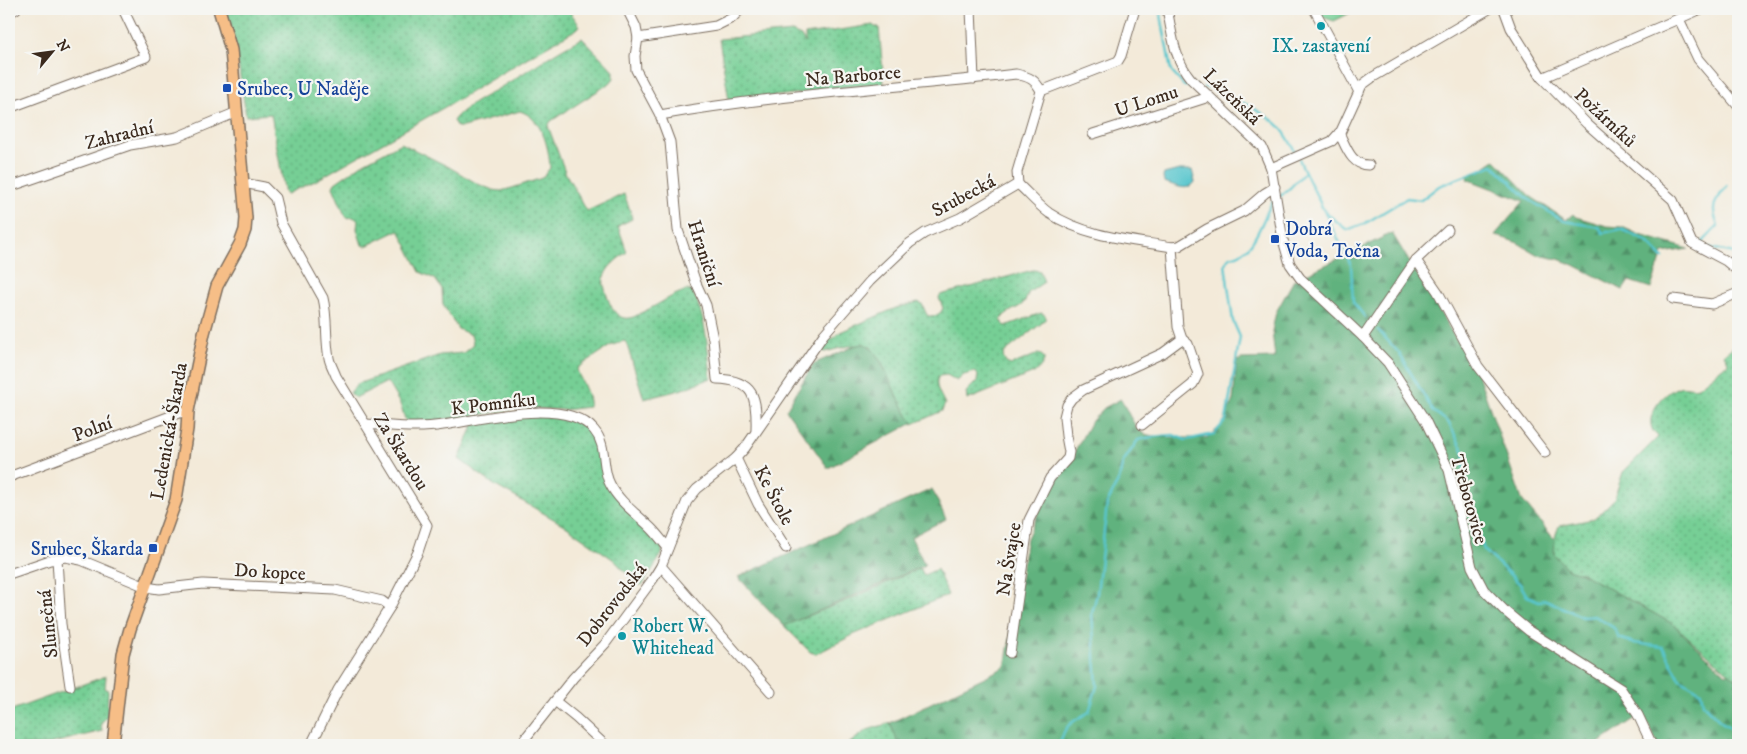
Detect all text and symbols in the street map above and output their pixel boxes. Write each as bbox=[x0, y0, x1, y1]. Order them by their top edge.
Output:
marker: IX. zastavení bbox=[1315, 20, 1327, 32]
north arrow bbox=[28, 28, 78, 78]
place label: IX. zastavení bbox=[1272, 35, 1371, 58]
text: N bbox=[52, 37, 73, 56]
street label: Na Barborce bbox=[805, 61, 902, 92]
street label: Lázeňská bbox=[1198, 64, 1266, 130]
place label: Srubec, U Naděje bbox=[237, 78, 369, 101]
street label: U Lomu bbox=[1112, 80, 1181, 122]
marker: Srubec, U Naděje bbox=[221, 82, 233, 94]
street label: Požárníků bbox=[1569, 84, 1641, 153]
street label: Zahradní bbox=[83, 116, 157, 155]
street label: Srubecká bbox=[928, 170, 999, 223]
street label: Hraniční bbox=[682, 217, 726, 291]
place label: Dobrá Voda, Točna bbox=[1284, 218, 1380, 263]
marker: Dobrá Voda, Točna bbox=[1269, 233, 1281, 245]
street label: Ledenická-Škarda bbox=[144, 360, 193, 502]
street label: K Pomníku bbox=[450, 388, 537, 421]
street label: Za Škardou bbox=[368, 408, 435, 495]
street label: Polní bbox=[70, 411, 117, 447]
street label: Třebotovice bbox=[1445, 452, 1492, 547]
street label: Ke Štole bbox=[749, 461, 801, 529]
street label: Na Švajce bbox=[990, 520, 1027, 598]
place label: Srubec, Škarda bbox=[31, 536, 143, 561]
marker: Srubec, Škarda bbox=[147, 542, 159, 554]
street label: Do kopce bbox=[234, 559, 306, 586]
street label: Dobrovodská bbox=[573, 559, 652, 651]
street label: Slunečná bbox=[33, 588, 64, 659]
place label: Robert W. Whitehead bbox=[631, 615, 715, 660]
marker: Robert W. Whitehead bbox=[616, 630, 628, 642]

